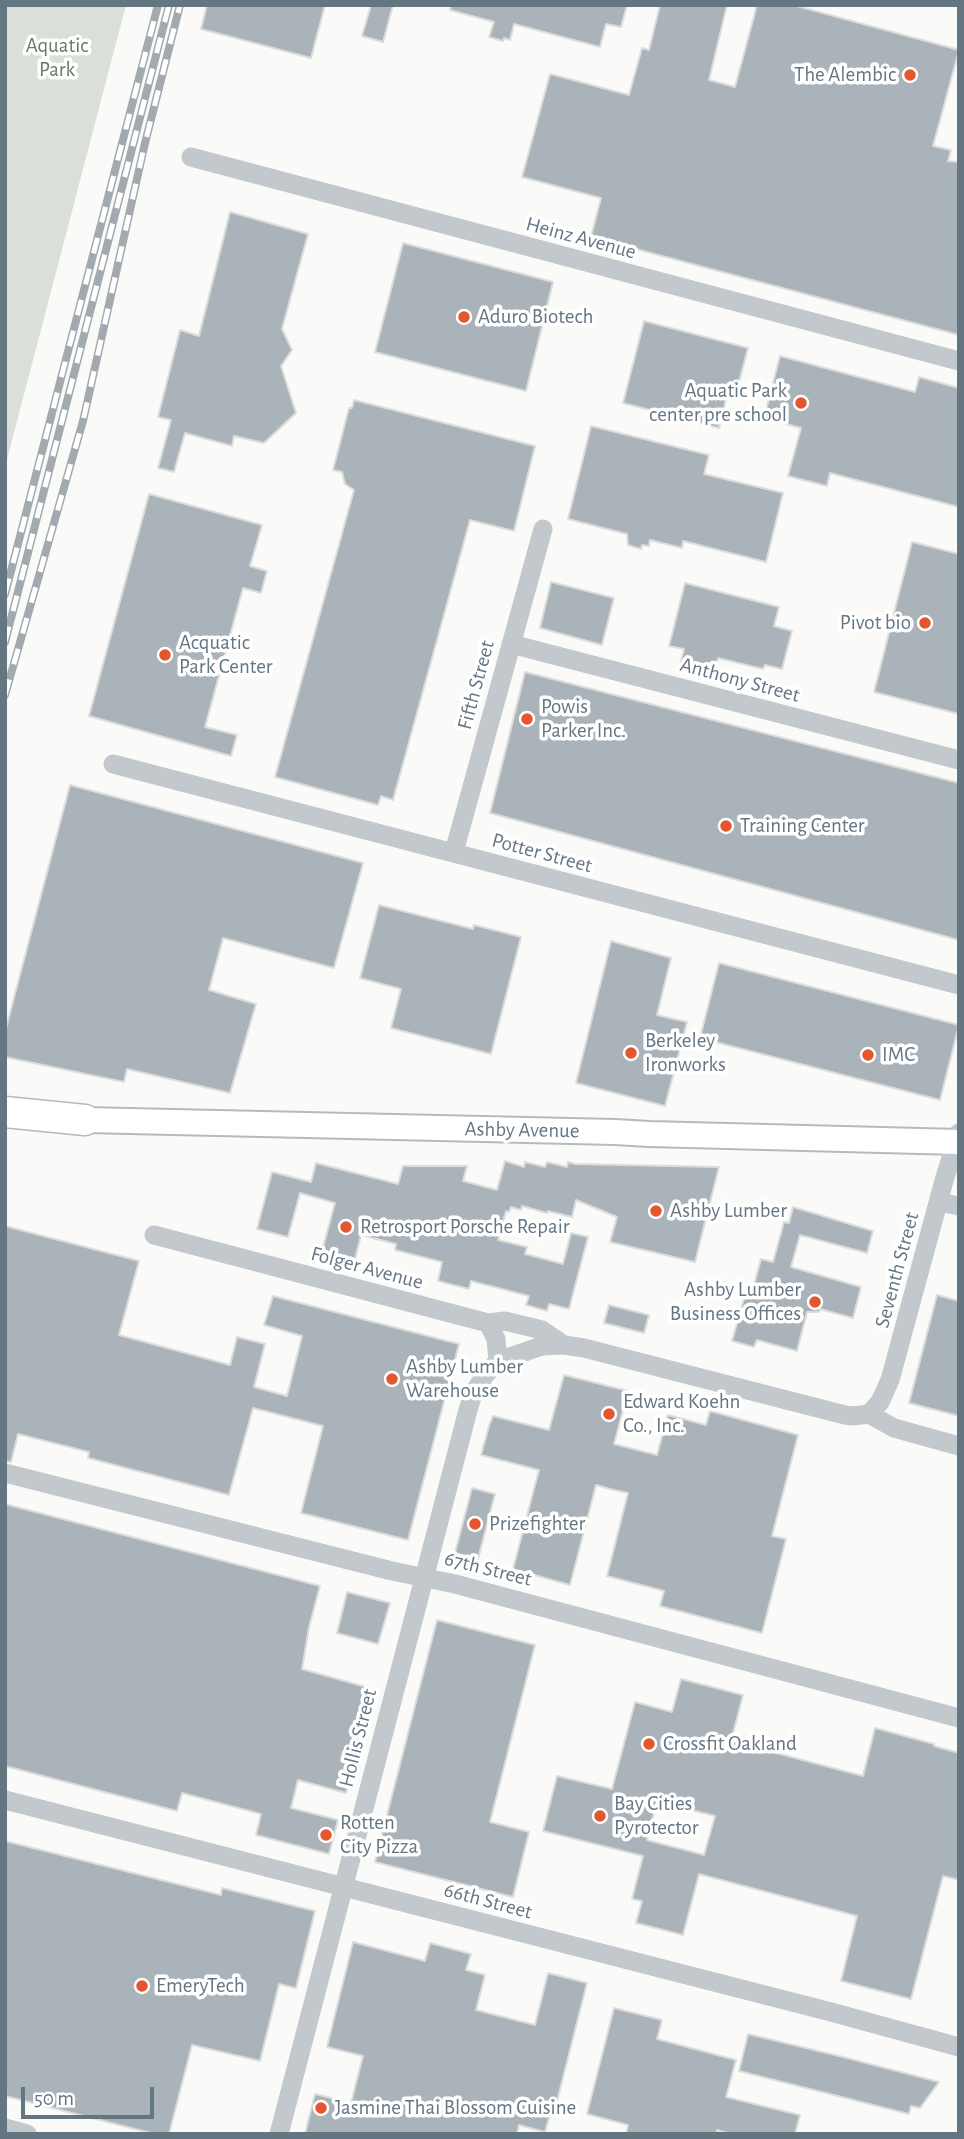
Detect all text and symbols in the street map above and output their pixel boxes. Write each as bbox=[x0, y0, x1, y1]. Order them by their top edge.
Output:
park label: Aquatic Park bbox=[26, 33, 88, 83]
place label: The Alembic bbox=[794, 62, 896, 88]
marker: The Alembic bbox=[902, 67, 918, 83]
street label: Heinz Avenue bbox=[523, 211, 639, 265]
place label: Aduro Biotech bbox=[478, 304, 593, 330]
marker: Aduro Biotech bbox=[456, 309, 472, 325]
place label: Aquatic Park center pre school bbox=[649, 378, 787, 428]
marker: Aquatic Park center pre school bbox=[793, 395, 809, 411]
place label: Pivot bio bbox=[840, 610, 911, 636]
marker: Pivot bio bbox=[917, 615, 933, 631]
place label: Acquatic Park Center bbox=[179, 630, 273, 680]
street label: Fifth Street bbox=[452, 638, 500, 732]
marker: Acquatic Park Center bbox=[157, 647, 173, 663]
street label: Anthony Street bbox=[677, 652, 803, 708]
place label: Powis Parker Inc. bbox=[541, 694, 625, 744]
marker: Powis Parker Inc. bbox=[519, 711, 535, 727]
place label: Training Center bbox=[740, 813, 865, 839]
marker: Training Center bbox=[718, 818, 734, 834]
street label: Potter Street bbox=[489, 828, 595, 878]
place label: Berkeley Ironworks bbox=[645, 1028, 726, 1078]
place label: IMC bbox=[882, 1042, 915, 1068]
marker: Berkeley Ironworks bbox=[623, 1045, 639, 1061]
marker: IMC bbox=[860, 1047, 876, 1063]
street label: Ashby Avenue bbox=[464, 1116, 580, 1144]
place label: Ashby Lumber bbox=[670, 1198, 787, 1224]
marker: Ashby Lumber bbox=[648, 1203, 664, 1219]
street label: Seventh Street bbox=[869, 1209, 925, 1331]
place label: Retrosport Porsche Repair bbox=[360, 1214, 570, 1240]
marker: Retrosport Porsche Repair bbox=[338, 1219, 354, 1235]
street label: Folger Avenue bbox=[308, 1241, 426, 1295]
place label: Ashby Lumber Business Offices bbox=[670, 1277, 801, 1327]
marker: Ashby Lumber Business Offices bbox=[807, 1294, 823, 1310]
place label: Ashby Lumber Warehouse bbox=[406, 1354, 523, 1404]
marker: Ashby Lumber Warehouse bbox=[384, 1371, 400, 1387]
place label: Edward Koehn Co., Inc. bbox=[623, 1389, 740, 1439]
marker: Edward Koehn Co., Inc. bbox=[601, 1406, 617, 1422]
place label: Prizefighter bbox=[489, 1511, 585, 1537]
marker: Prizefighter bbox=[467, 1516, 483, 1532]
street label: 67th Street bbox=[442, 1546, 534, 1592]
street label: Hollis Street bbox=[334, 1686, 382, 1790]
place label: Crossfit Oakland bbox=[663, 1731, 797, 1757]
marker: Crossfit Oakland bbox=[641, 1736, 657, 1752]
place label: Bay Cities Pyrotector bbox=[614, 1791, 698, 1841]
marker: Bay Cities Pyrotector bbox=[592, 1808, 608, 1824]
place label: Rotten City Pizza bbox=[340, 1810, 418, 1860]
marker: Rotten City Pizza bbox=[318, 1827, 334, 1843]
street label: 66th Street bbox=[441, 1877, 535, 1925]
place label: EmeryTech bbox=[156, 1973, 245, 1999]
marker: EmeryTech bbox=[134, 1978, 150, 1994]
scale bar bbox=[24, 2072, 158, 2116]
text: 50 m bbox=[34, 2088, 74, 2109]
place label: Jasmine Thai Blossom Cuisine bbox=[335, 2095, 576, 2121]
marker: Jasmine Thai Blossom Cuisine bbox=[313, 2100, 329, 2116]

